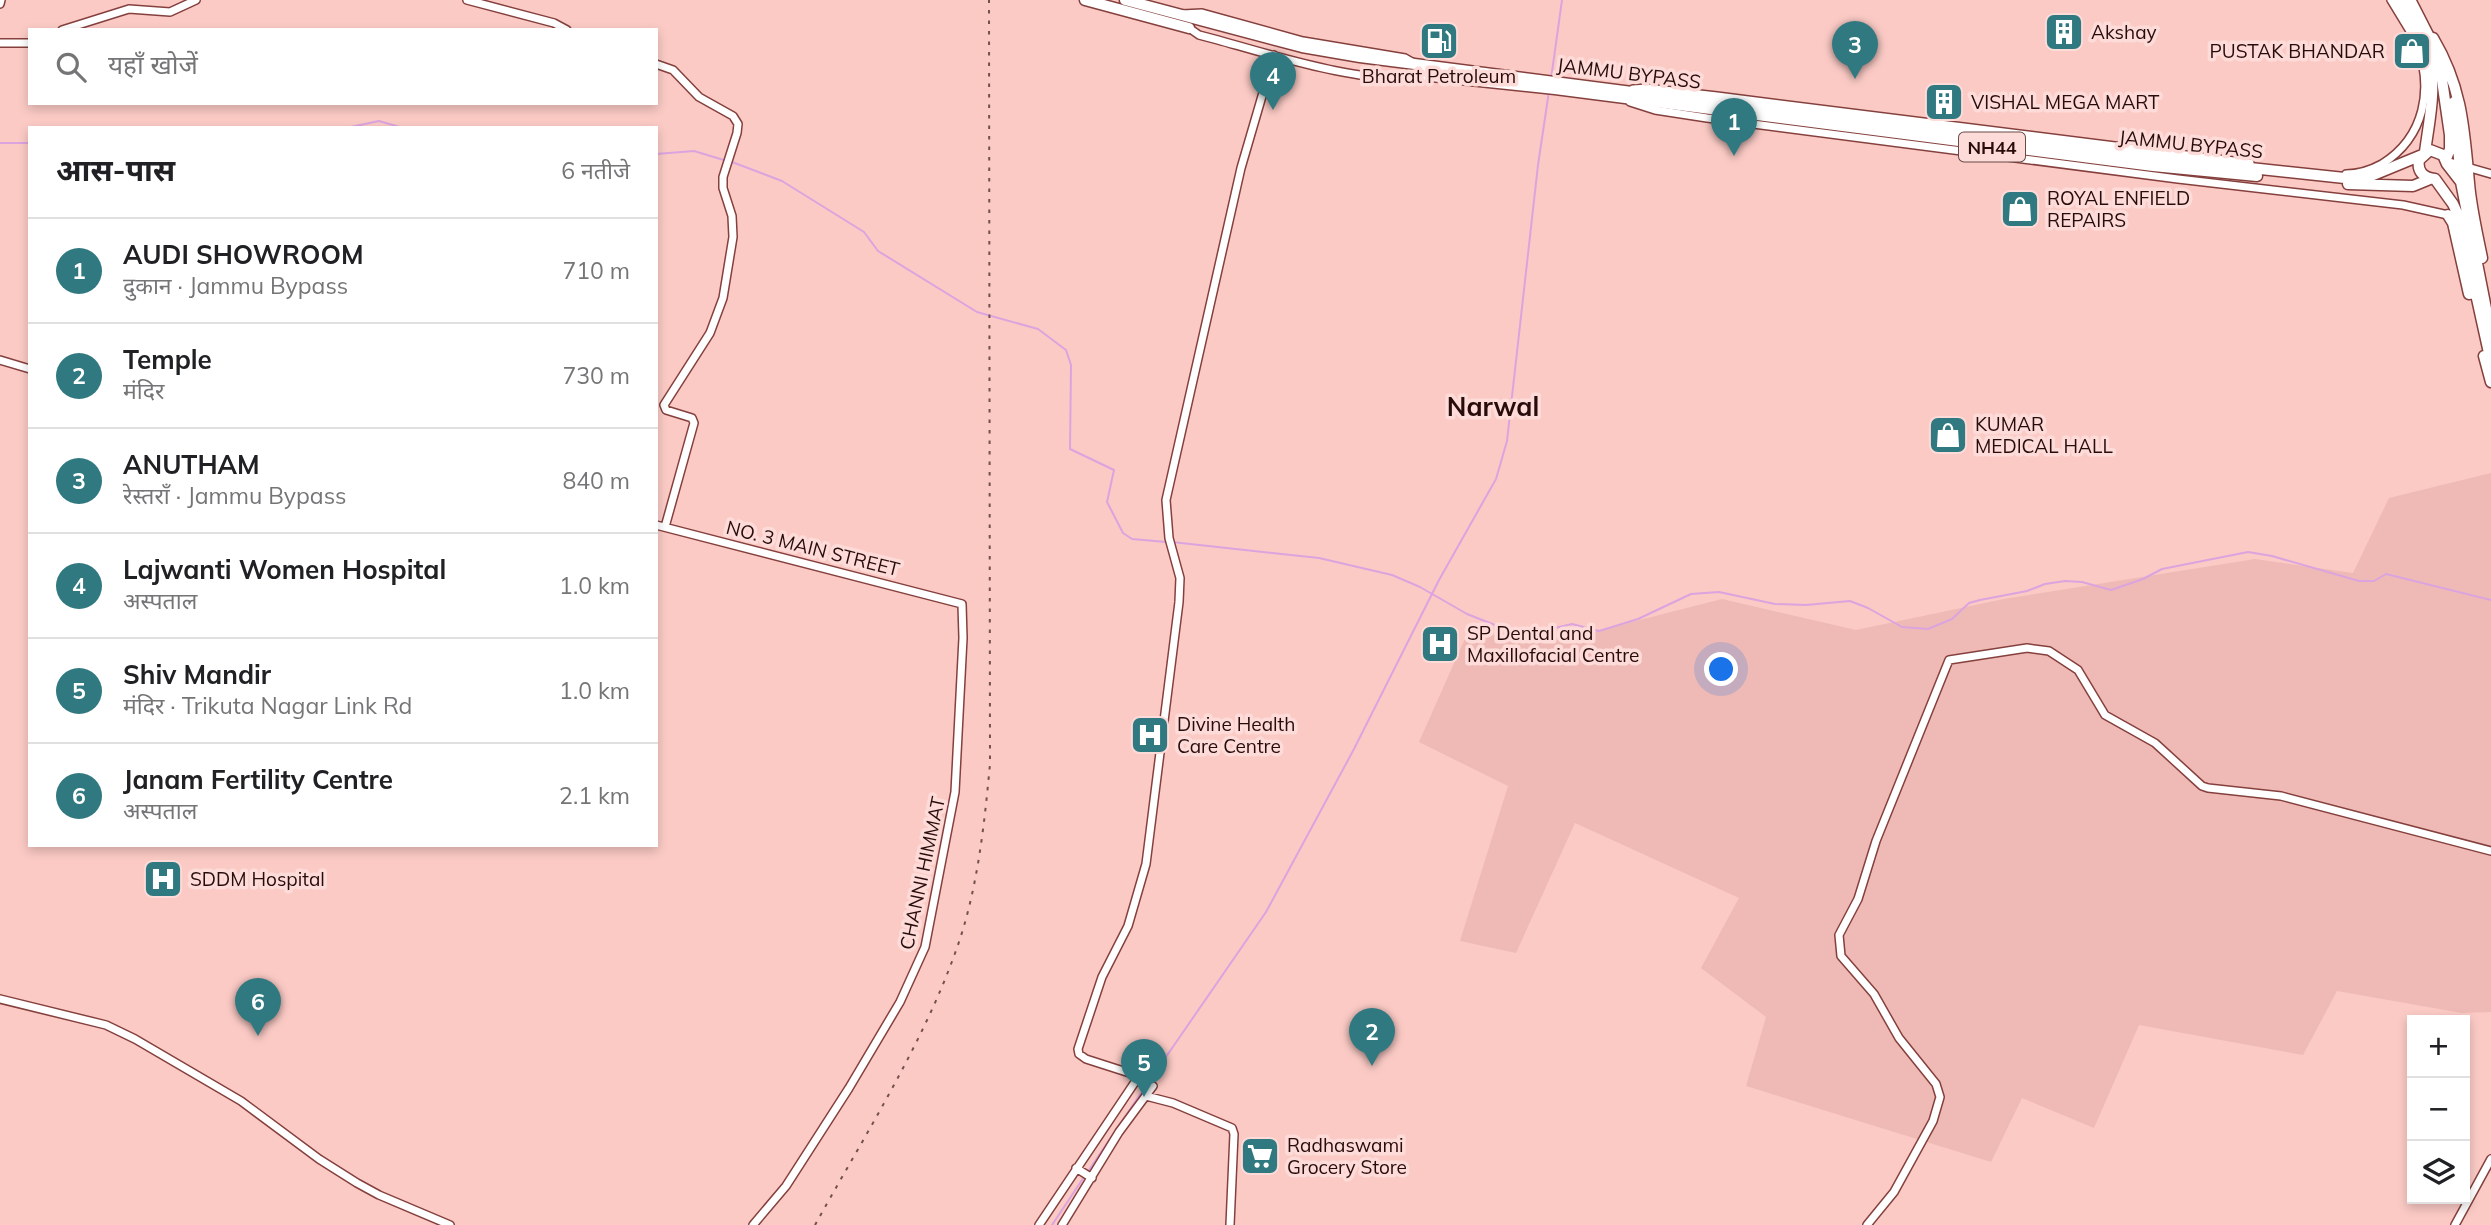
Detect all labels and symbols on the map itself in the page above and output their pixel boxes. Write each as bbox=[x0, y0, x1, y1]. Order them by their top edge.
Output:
building icon: Akshay bbox=[2043, 11, 2085, 53]
fuel station icon: Bharat Petroleum bbox=[1418, 20, 1460, 62]
place label: Akshay bbox=[2091, 20, 2157, 44]
pin: 3 bbox=[1832, 21, 1878, 79]
shop icon: PUSTAK BHANDAR bbox=[2391, 30, 2433, 72]
place label: PUSTAK BHANDAR bbox=[2210, 39, 2385, 63]
pin: 4 bbox=[1250, 52, 1296, 110]
street label: JAMMU BYPASS bbox=[1556, 52, 1702, 94]
place label: Bharat Petroleum bbox=[1362, 64, 1516, 88]
building icon: VISHAL MEGA MART bbox=[1923, 81, 1965, 123]
place label: VISHAL MEGA MART bbox=[1971, 90, 2160, 114]
pin: 1 bbox=[1711, 98, 1757, 156]
street label: JAMMU BYPASS bbox=[2118, 125, 2264, 163]
road number: NH44 bbox=[1959, 132, 2025, 162]
place label: ROYAL ENFIELD REPAIRS bbox=[2047, 186, 2190, 232]
shop icon: ROYAL ENFIELD REPAIRS bbox=[1999, 188, 2041, 230]
district label: Narwal bbox=[1447, 390, 1539, 423]
place label: KUMAR MEDICAL HALL bbox=[1975, 412, 2113, 458]
shop icon: KUMAR MEDICAL HALL bbox=[1927, 414, 1969, 456]
street label: NO. 3 MAIN STREET bbox=[724, 515, 903, 581]
place label: SP Dental and Maxillofacial Centre bbox=[1467, 621, 1639, 667]
hospital icon: SP Dental and Maxillofacial Centre bbox=[1419, 623, 1461, 665]
your location bbox=[1704, 652, 1738, 686]
place label: Divine Health Care Centre bbox=[1177, 712, 1295, 758]
hospital icon: Divine Health Care Centre bbox=[1129, 714, 1171, 756]
street label: CHANNI HIMMAT bbox=[894, 794, 950, 952]
hospital icon: SDDM Hospital bbox=[142, 858, 184, 900]
place label: SDDM Hospital bbox=[190, 867, 325, 891]
pin: 6 bbox=[235, 978, 281, 1036]
pin: 2 bbox=[1349, 1008, 1395, 1066]
pin: 5 bbox=[1121, 1039, 1167, 1097]
place label: Radhaswami Grocery Store bbox=[1287, 1133, 1407, 1179]
supermarket icon: Radhaswami Grocery Store bbox=[1239, 1135, 1281, 1177]

